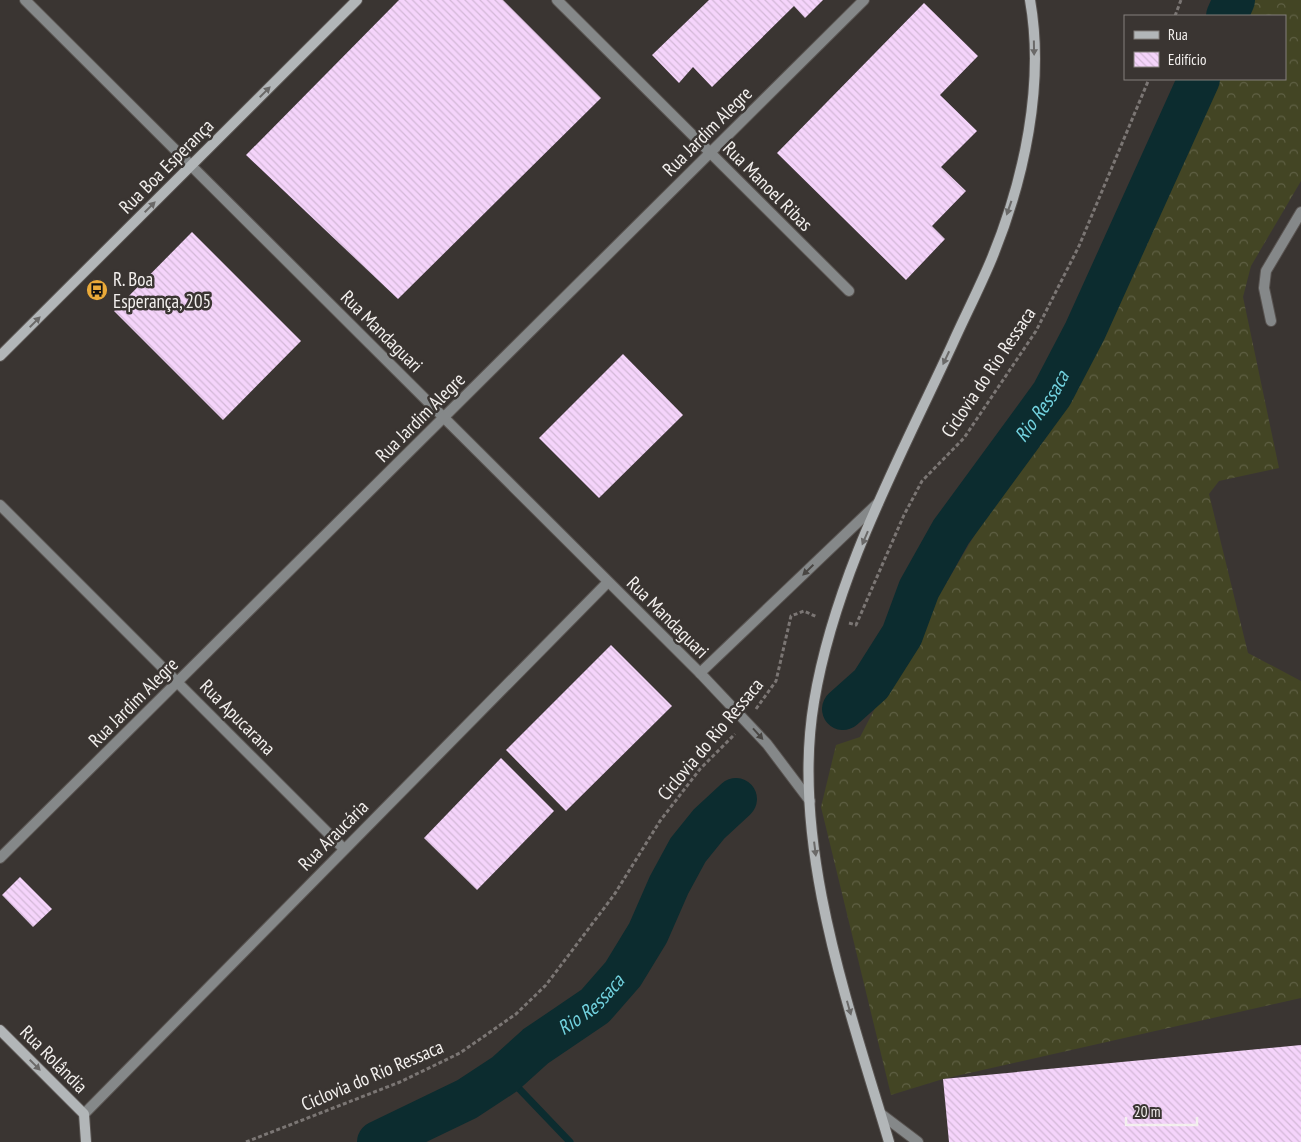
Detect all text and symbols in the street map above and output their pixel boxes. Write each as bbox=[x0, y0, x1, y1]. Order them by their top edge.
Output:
legend bbox=[1124, 15, 1286, 80]
text: Rua bbox=[1168, 25, 1188, 44]
one-way arrow bbox=[1031, 41, 1039, 57]
text: Edifício bbox=[1168, 50, 1206, 69]
street label: Rua Jardim Alegre bbox=[657, 81, 757, 181]
one-way arrow bbox=[258, 86, 270, 98]
street label: Rua Boa Esperança bbox=[114, 114, 218, 218]
street label: Rua Manoel Ribas bbox=[718, 136, 818, 236]
one-way arrow bbox=[143, 201, 155, 213]
one-way arrow bbox=[1005, 201, 1013, 216]
place label: R. Boa Esperança, 205 bbox=[113, 267, 211, 313]
bus stop icon: R. Boa Esperança, 205 bbox=[85, 278, 109, 302]
street label: Rua Mandaguari bbox=[336, 285, 428, 377]
street label: Ciclovia do Rio Ressaca bbox=[936, 303, 1040, 441]
one-way arrow bbox=[28, 316, 40, 328]
one-way arrow bbox=[942, 351, 950, 365]
water label: Rio Ressaca bbox=[1008, 366, 1072, 446]
street label: Rua Jardim Alegre bbox=[370, 367, 470, 467]
one-way arrow bbox=[860, 530, 868, 545]
one-way arrow bbox=[802, 564, 814, 576]
street label: Rua Mandaguari bbox=[622, 571, 714, 663]
street label: Rua Jardim Alegre bbox=[83, 652, 183, 752]
street label: Ciclovia do Rio Ressaca bbox=[652, 673, 768, 805]
street label: Rua Apucarana bbox=[195, 674, 281, 760]
one-way arrow bbox=[752, 727, 764, 739]
street label: Rua Araucária bbox=[293, 795, 373, 875]
one-way arrow bbox=[811, 842, 819, 858]
water label: Rio Ressaca bbox=[552, 968, 630, 1041]
one-way arrow bbox=[846, 1001, 854, 1016]
street label: Rua Rolândia bbox=[15, 1020, 93, 1098]
street label: Ciclovia do Rio Ressaca bbox=[297, 1034, 447, 1116]
one-way arrow bbox=[28, 1059, 40, 1071]
scale bar bbox=[1126, 1094, 1197, 1126]
text: 20 m bbox=[1134, 1102, 1160, 1121]

